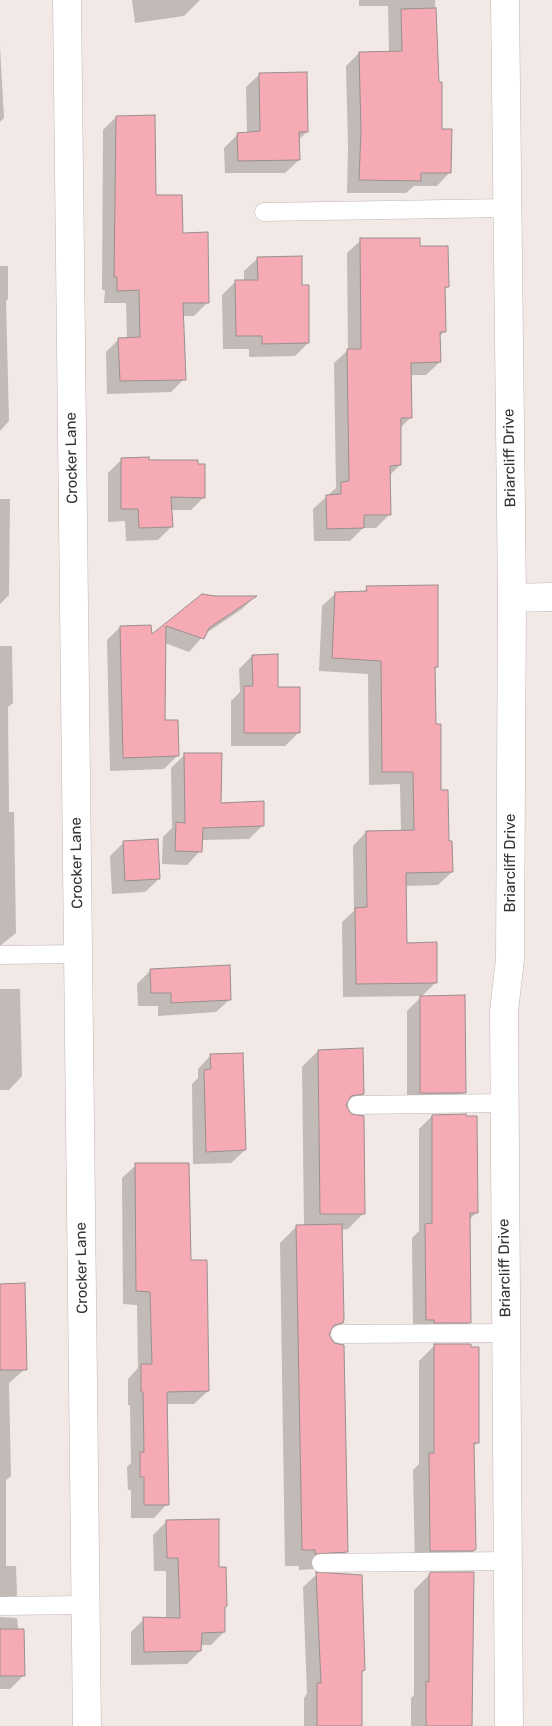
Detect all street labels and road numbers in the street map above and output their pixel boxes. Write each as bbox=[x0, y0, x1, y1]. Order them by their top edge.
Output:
street label: Briarcliff Drive bbox=[500, 408, 520, 508]
street label: Crocker Lane bbox=[62, 412, 82, 504]
street label: Briarcliff Drive bbox=[502, 814, 520, 912]
street label: Crocker Lane bbox=[67, 817, 87, 909]
street label: Briarcliff Drive bbox=[495, 1218, 515, 1318]
street label: Crocker Lane bbox=[72, 1222, 92, 1314]

